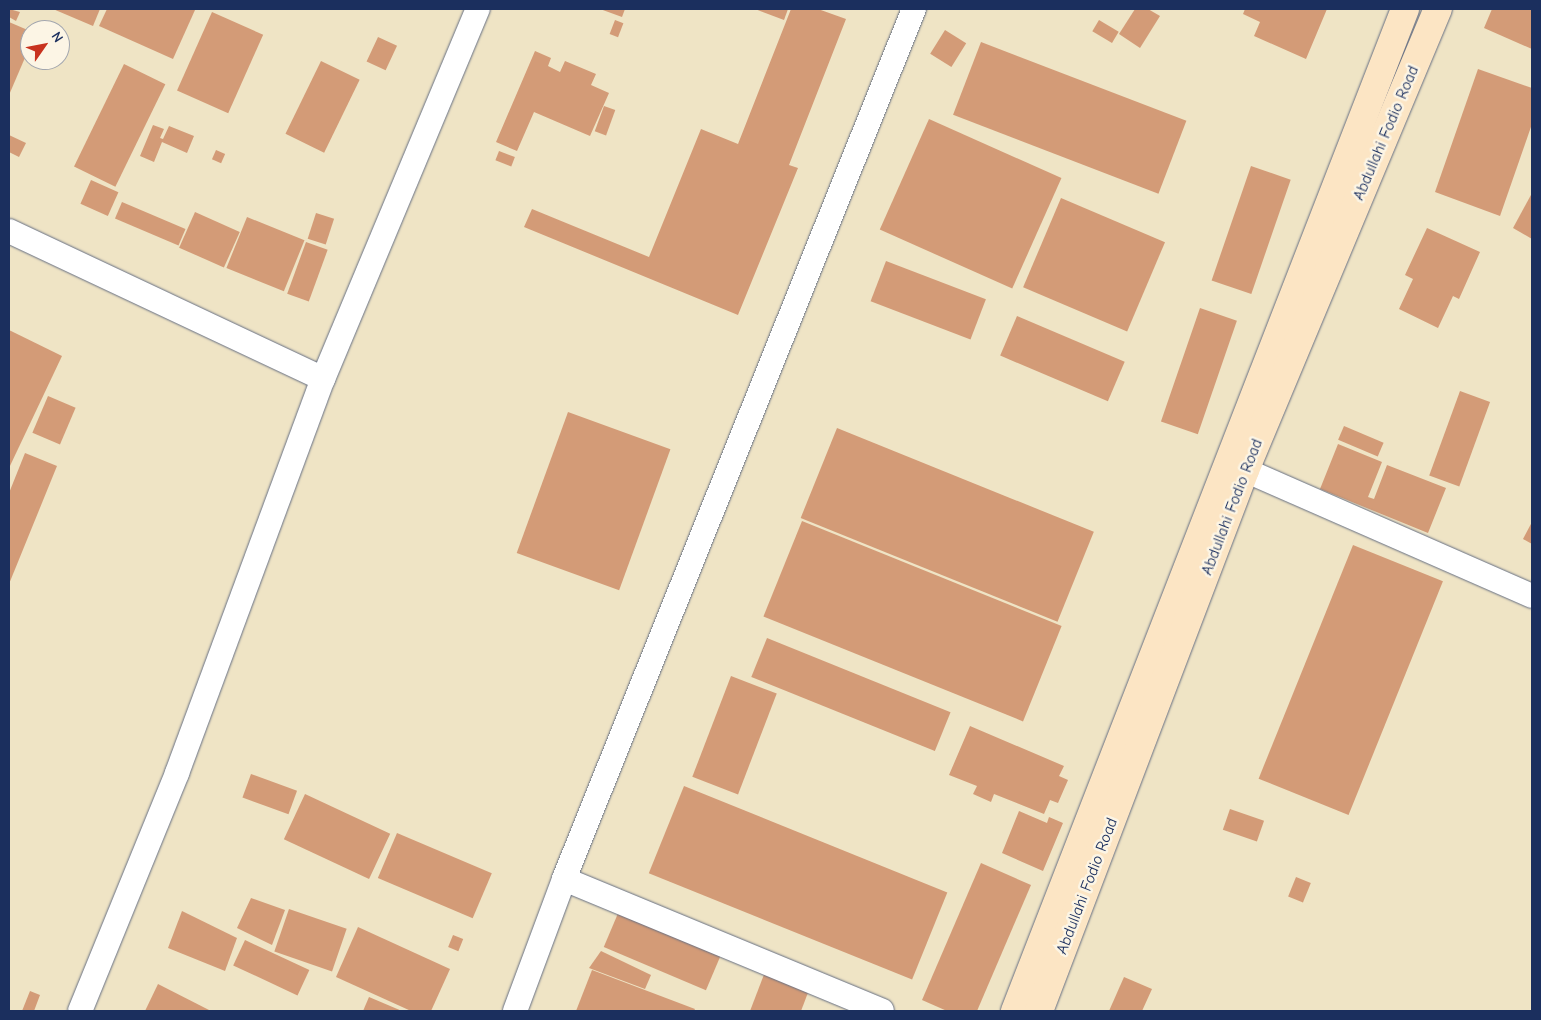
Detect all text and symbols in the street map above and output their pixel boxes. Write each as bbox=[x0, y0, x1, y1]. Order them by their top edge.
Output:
north arrow bbox=[20, 20, 70, 70]
text: N bbox=[48, 29, 67, 46]
street label: Abdullahi Fodio Road bbox=[1349, 63, 1423, 203]
street label: Abdullahi Fodio Road bbox=[1197, 436, 1267, 578]
street label: Abdullahi Fodio Road bbox=[1052, 815, 1122, 957]

